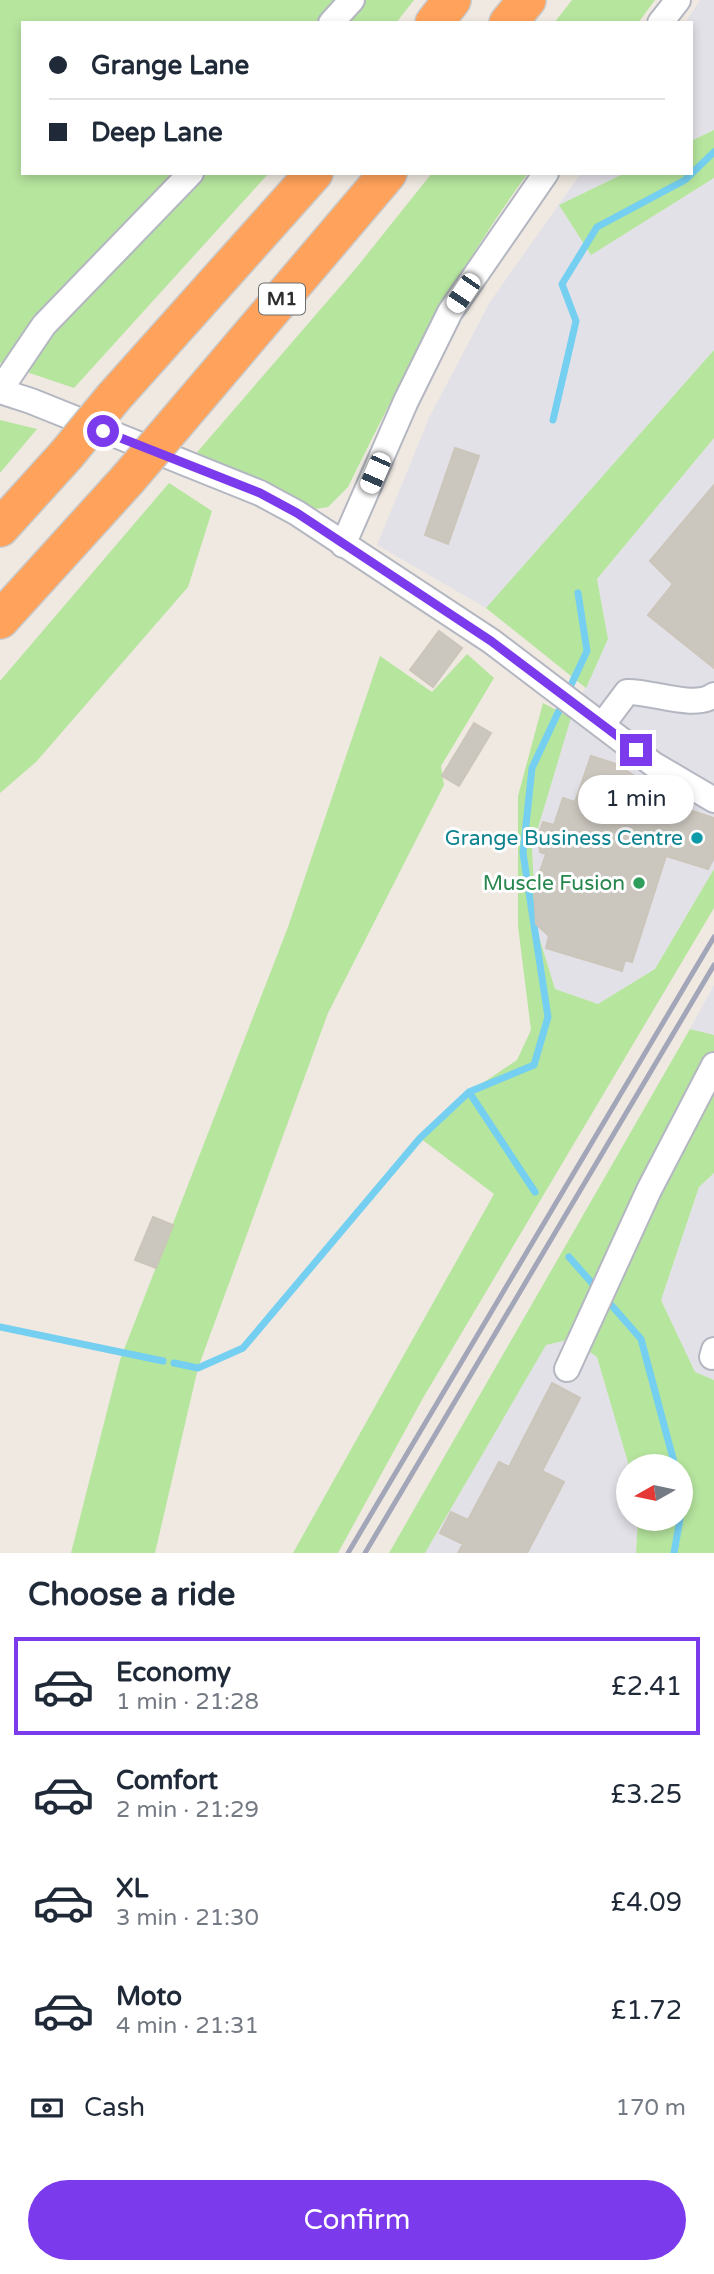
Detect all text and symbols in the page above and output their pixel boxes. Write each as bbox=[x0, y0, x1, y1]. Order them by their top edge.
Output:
text: Grange Lane bbox=[91, 50, 249, 81]
text: Deep Lane bbox=[91, 117, 223, 148]
car bbox=[443, 270, 484, 316]
road number: M1 bbox=[259, 284, 305, 314]
route start bbox=[87, 415, 119, 447]
car bbox=[357, 450, 394, 496]
route end bbox=[620, 734, 652, 766]
callout: 1 min bbox=[578, 774, 694, 824]
text: 1 min bbox=[605, 785, 667, 813]
place label: Grange Business Centre bbox=[445, 826, 683, 851]
marker: Grange Business Centre bbox=[689, 830, 705, 846]
place label: Muscle Fusion bbox=[483, 871, 625, 896]
marker: Muscle Fusion bbox=[631, 875, 647, 891]
north arrow bbox=[616, 1454, 693, 1531]
map controls bbox=[616, 1454, 693, 1531]
text: Choose a ride bbox=[28, 1576, 235, 1614]
icon: car bbox=[32, 1655, 95, 1718]
text: Economy bbox=[116, 1657, 231, 1688]
text: £2.41 bbox=[611, 1671, 682, 1702]
text: 1 min · 21:28 bbox=[116, 1688, 259, 1716]
icon: car bbox=[32, 1763, 95, 1826]
text: Comfort bbox=[116, 1765, 218, 1796]
text: £3.25 bbox=[611, 1779, 682, 1810]
text: 2 min · 21:29 bbox=[116, 1796, 259, 1824]
icon: car bbox=[32, 1871, 95, 1934]
text: XL bbox=[116, 1873, 148, 1904]
text: £4.09 bbox=[611, 1887, 682, 1918]
text: 3 min · 21:30 bbox=[116, 1904, 259, 1932]
icon: car bbox=[32, 1979, 95, 2042]
text: Moto bbox=[116, 1981, 182, 2012]
text: £1.72 bbox=[611, 1995, 682, 2026]
text: 4 min · 21:31 bbox=[116, 2012, 259, 2040]
icon: cash bbox=[28, 2089, 66, 2127]
text: Cash bbox=[84, 2092, 145, 2123]
text: 170 m bbox=[616, 2094, 686, 2122]
button: Confirm bbox=[28, 2180, 686, 2260]

